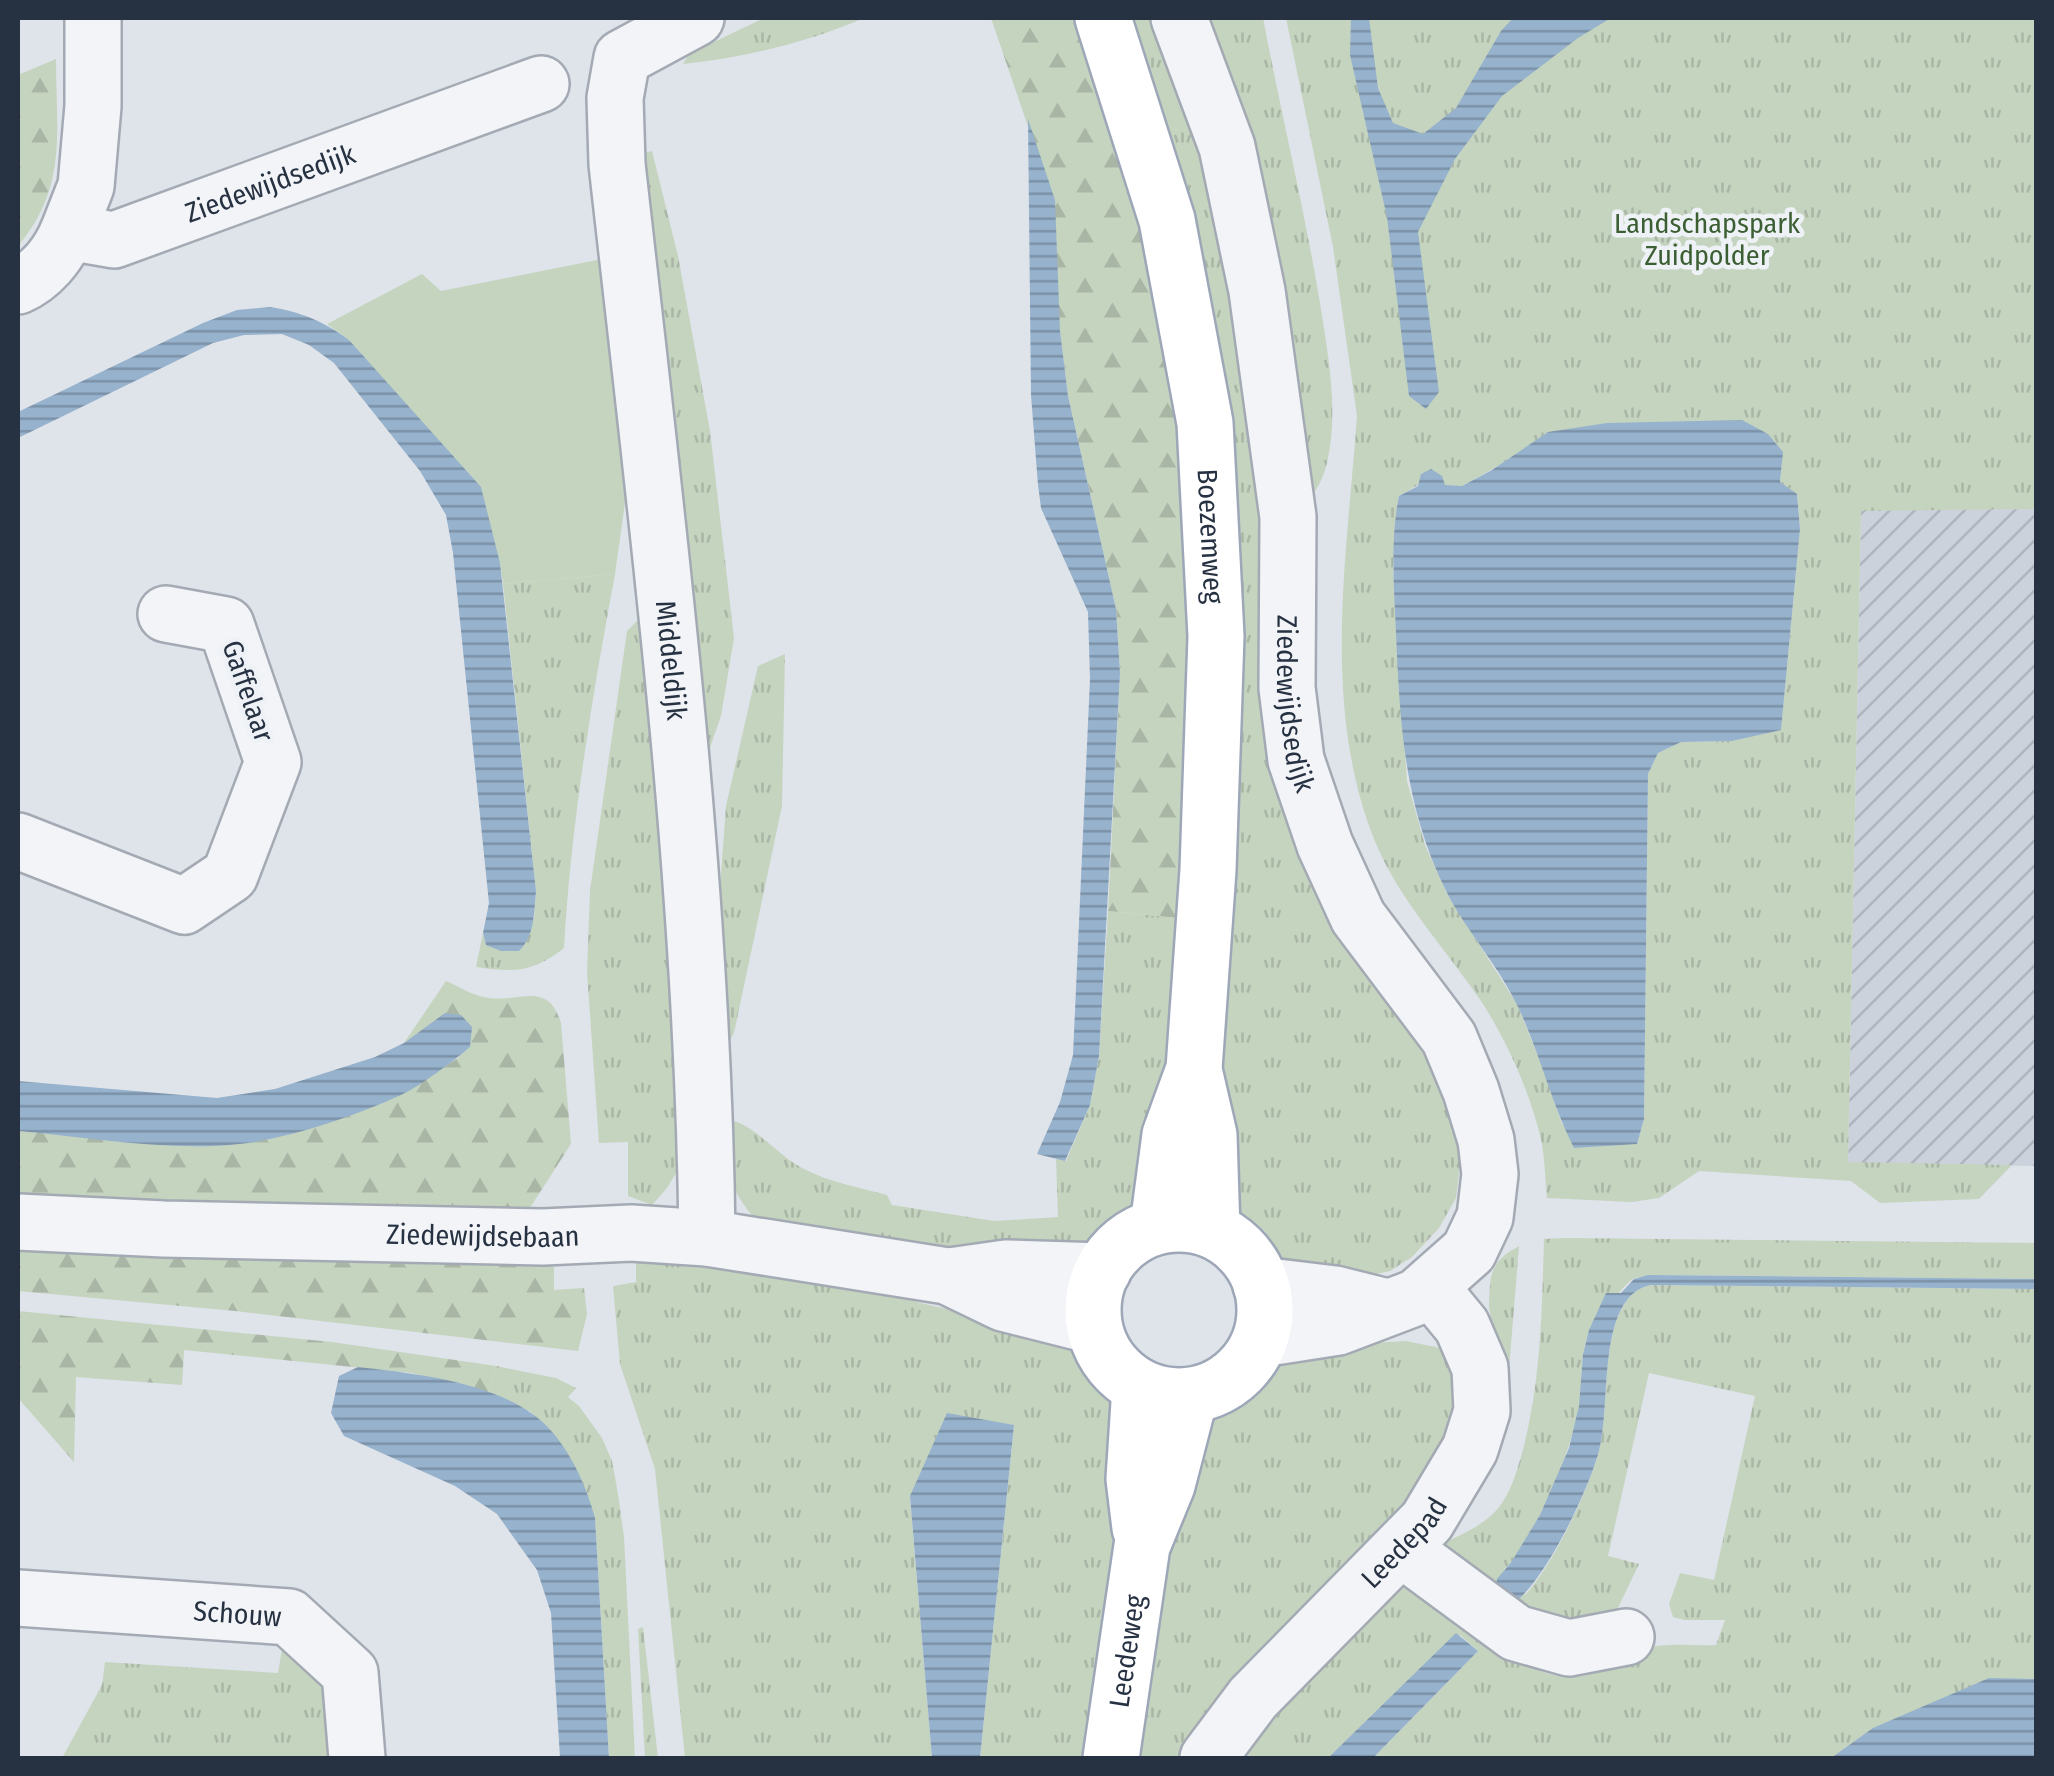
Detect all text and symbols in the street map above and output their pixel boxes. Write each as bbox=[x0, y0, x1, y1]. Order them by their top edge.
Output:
street label: Ziedewijdsedijk bbox=[180, 137, 360, 229]
park label: Landschapspark Zuidpolder bbox=[1614, 207, 1801, 272]
street label: Boezemweg bbox=[1191, 468, 1231, 606]
street label: Middeldijk bbox=[649, 599, 694, 723]
street label: Ziedewijdsedijk bbox=[1270, 615, 1323, 797]
street label: Gaffelaar bbox=[215, 636, 281, 746]
street label: Ziedewijdsebaan bbox=[386, 1217, 580, 1254]
street label: Leedepad bbox=[1354, 1491, 1454, 1595]
street label: Leedeweg bbox=[1102, 1592, 1151, 1710]
street label: Schouw bbox=[192, 1594, 283, 1633]

